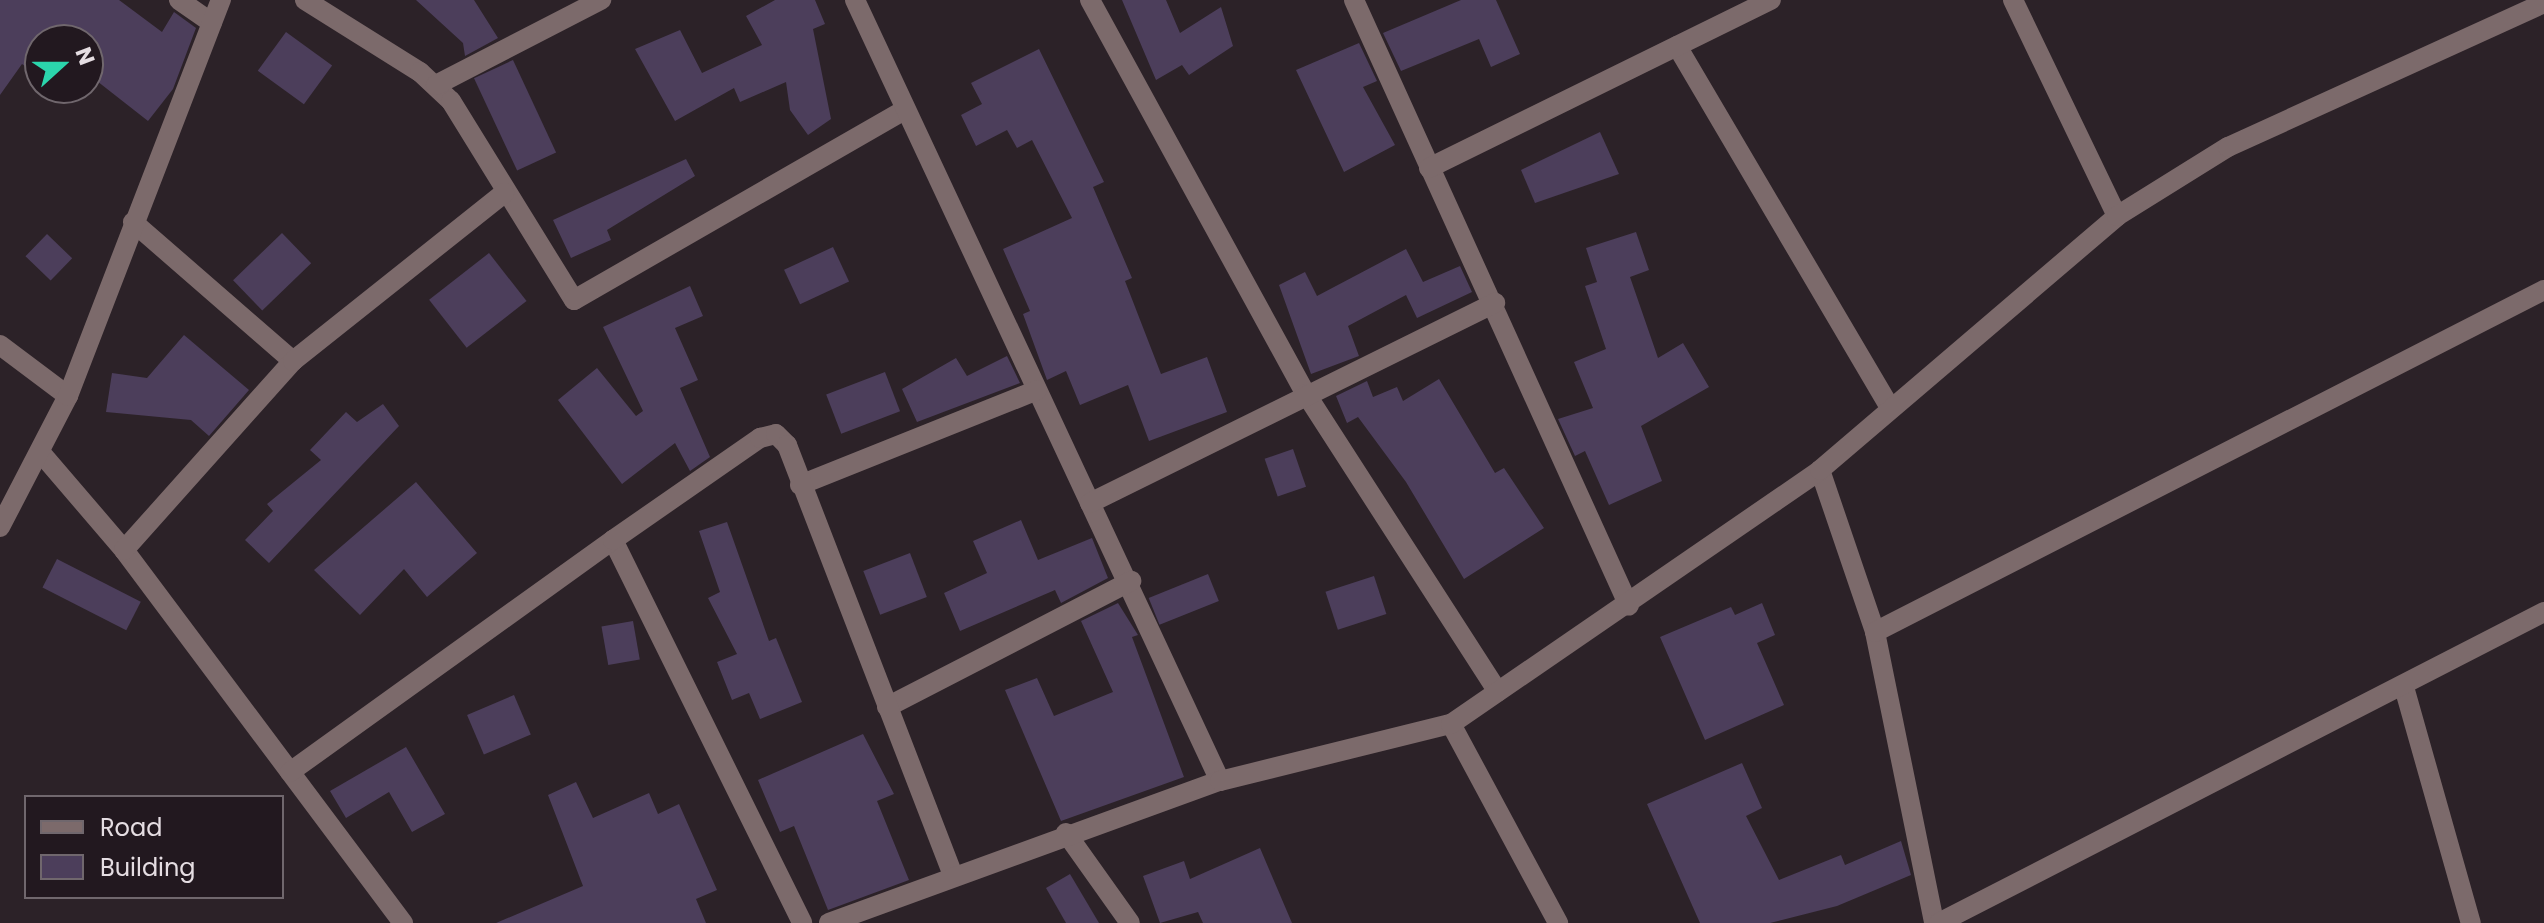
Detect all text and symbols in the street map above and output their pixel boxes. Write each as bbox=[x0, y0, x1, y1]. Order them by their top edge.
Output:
north arrow bbox=[24, 24, 104, 104]
text: N bbox=[68, 43, 102, 69]
legend bbox=[24, 795, 284, 899]
text: Road bbox=[100, 811, 162, 844]
text: Building bbox=[100, 851, 196, 884]

